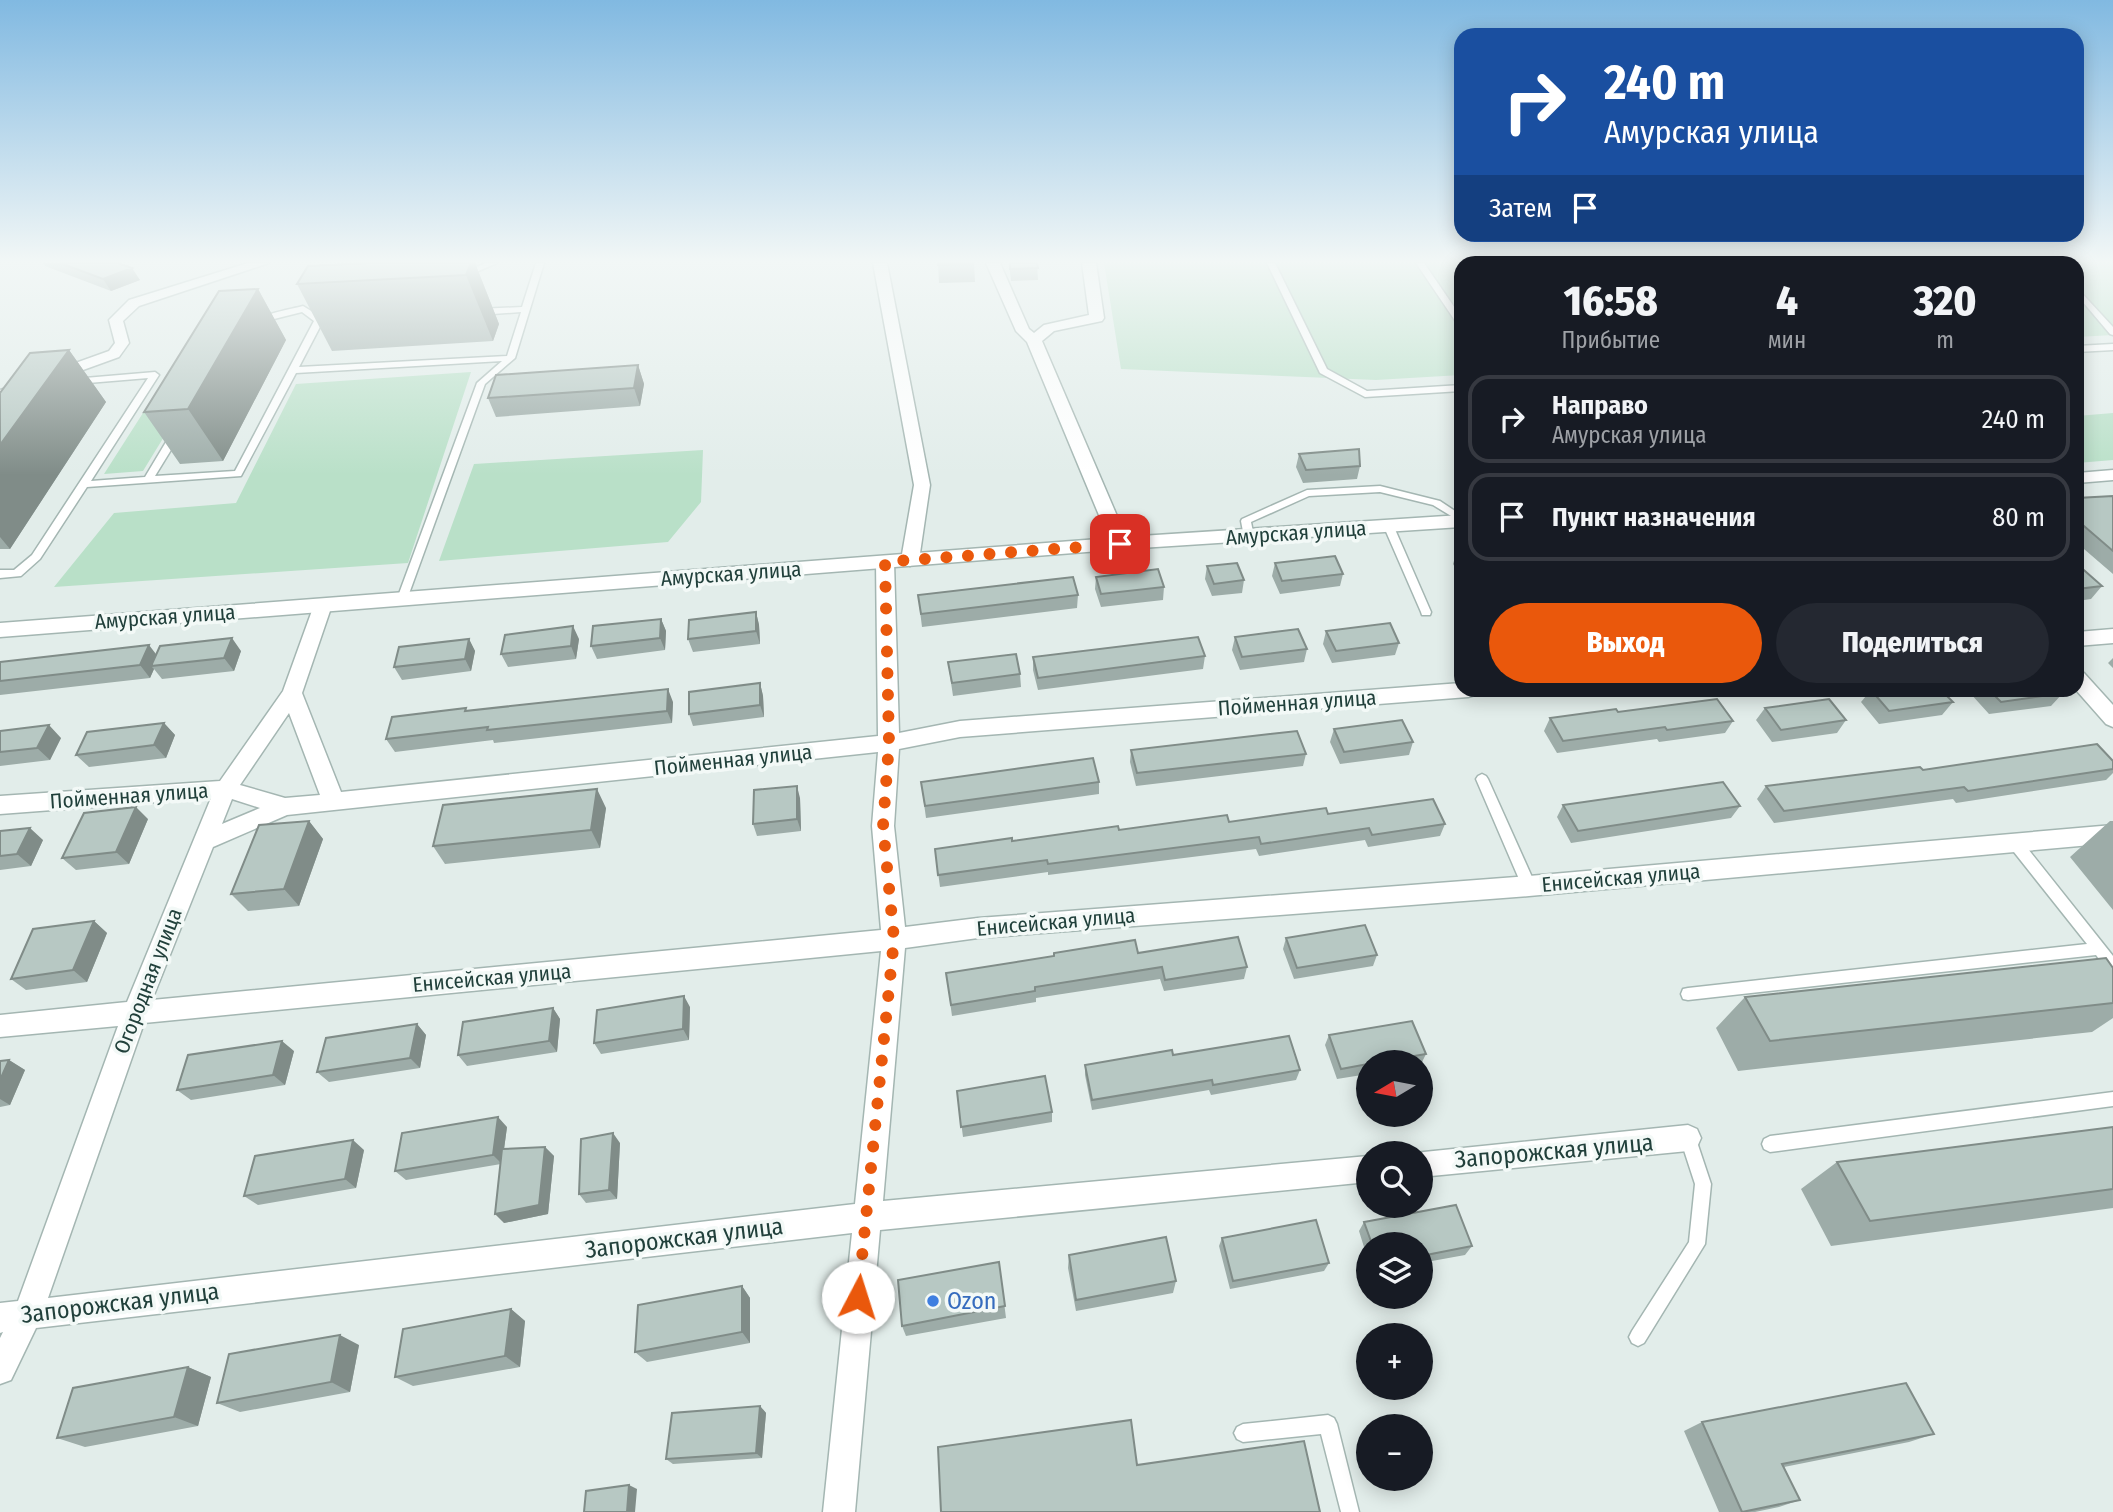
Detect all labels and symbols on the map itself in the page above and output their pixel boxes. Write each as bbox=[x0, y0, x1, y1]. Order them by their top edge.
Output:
pin bbox=[1090, 514, 1150, 574]
street label: Амурская улица bbox=[1225, 515, 1367, 551]
street label: Амурская улица bbox=[660, 556, 802, 592]
street label: Амурская улица bbox=[94, 599, 236, 635]
street label: Пойменная улица bbox=[1217, 684, 1377, 722]
street label: Пойменная улица bbox=[653, 739, 813, 781]
street label: Пойменная улица bbox=[49, 777, 209, 815]
street label: Енисейская улица bbox=[1541, 858, 1701, 898]
street label: Енисейская улица bbox=[976, 902, 1136, 942]
street label: Огородная улица bbox=[108, 905, 188, 1057]
street label: Енисейская улица bbox=[412, 958, 572, 998]
north arrow bbox=[1356, 1050, 1433, 1127]
street label: Запорожская улица bbox=[1453, 1128, 1655, 1174]
street label: Запорожская улица bbox=[583, 1212, 785, 1264]
position arrow bbox=[821, 1260, 895, 1334]
street label: Запорожская улица bbox=[19, 1277, 221, 1329]
place label: Ozon bbox=[947, 1287, 996, 1315]
marker: Ozon bbox=[925, 1293, 941, 1309]

